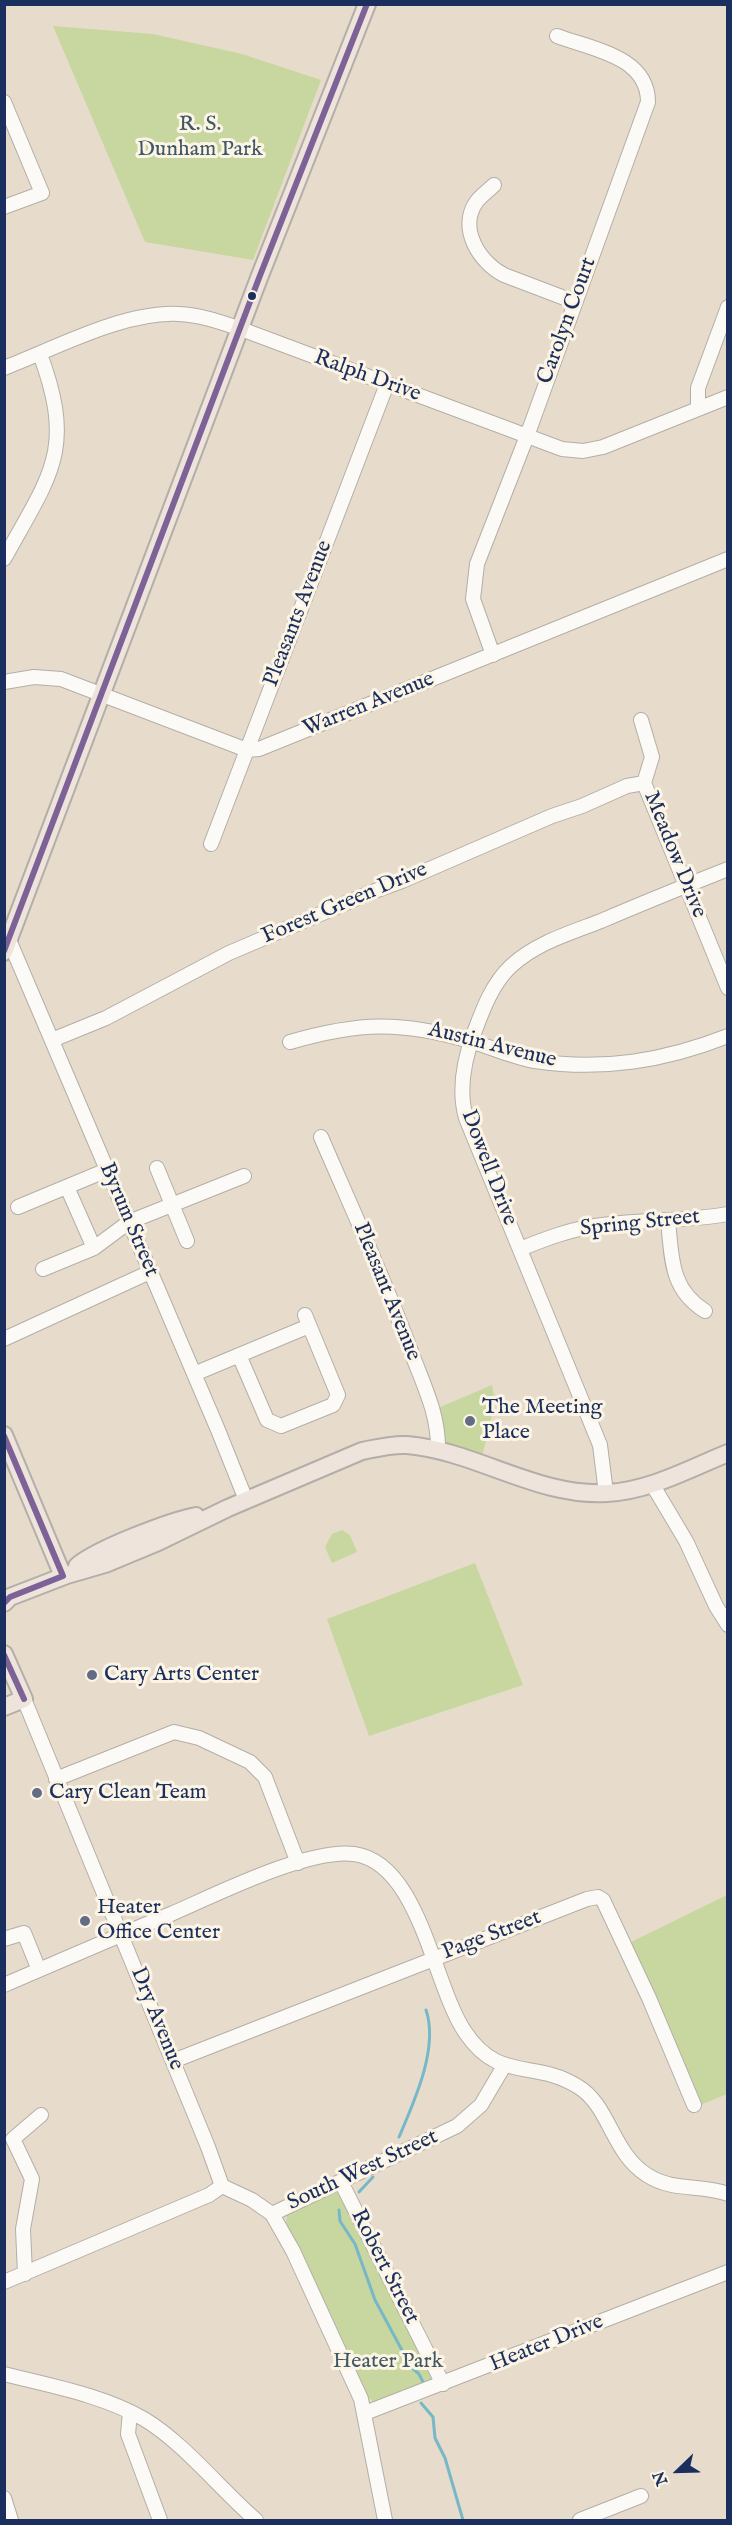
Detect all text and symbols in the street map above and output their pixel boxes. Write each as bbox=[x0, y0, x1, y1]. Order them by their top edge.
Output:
park label: R. S. Dunham Park bbox=[137, 112, 263, 164]
street label: Carolyn Court bbox=[533, 254, 603, 388]
unlabelled marker bbox=[246, 290, 258, 302]
street label: Ralph Drive bbox=[310, 345, 424, 409]
street label: Pleasants Avenue bbox=[259, 537, 339, 691]
street label: Warren Avenue bbox=[300, 667, 438, 743]
street label: Meadow Drive bbox=[637, 788, 711, 922]
street label: Forest Green Drive bbox=[258, 857, 432, 951]
street label: Austin Avenue bbox=[425, 1017, 559, 1075]
street label: Dowell Drive bbox=[454, 1106, 522, 1230]
street label: Byrum Street bbox=[92, 1159, 164, 1281]
street label: Spring Street bbox=[579, 1205, 701, 1243]
street label: Pleasant Avenue bbox=[346, 1219, 426, 1365]
place label: The Meeting Place bbox=[482, 1395, 602, 1446]
marker: The Meeting Place bbox=[463, 1414, 477, 1428]
place label: Cary Arts Center bbox=[104, 1662, 259, 1688]
marker: Cary Arts Center bbox=[85, 1668, 99, 1682]
place label: Cary Clean Team bbox=[49, 1780, 206, 1806]
marker: Cary Clean Team bbox=[30, 1786, 44, 1800]
place label: Heater Office Center bbox=[97, 1895, 220, 1946]
street label: Page Street bbox=[439, 1905, 545, 1967]
marker: Heater Office Center bbox=[78, 1914, 92, 1928]
street label: Dry Avenue bbox=[123, 1964, 189, 2074]
street label: South West Street bbox=[283, 2125, 443, 2217]
street label: Robert Street bbox=[344, 2205, 424, 2329]
street label: Heater Drive bbox=[486, 2309, 608, 2379]
park label: Heater Park bbox=[333, 2349, 443, 2375]
north arrow bbox=[648, 2441, 708, 2501]
text: N bbox=[650, 2468, 673, 2488]

